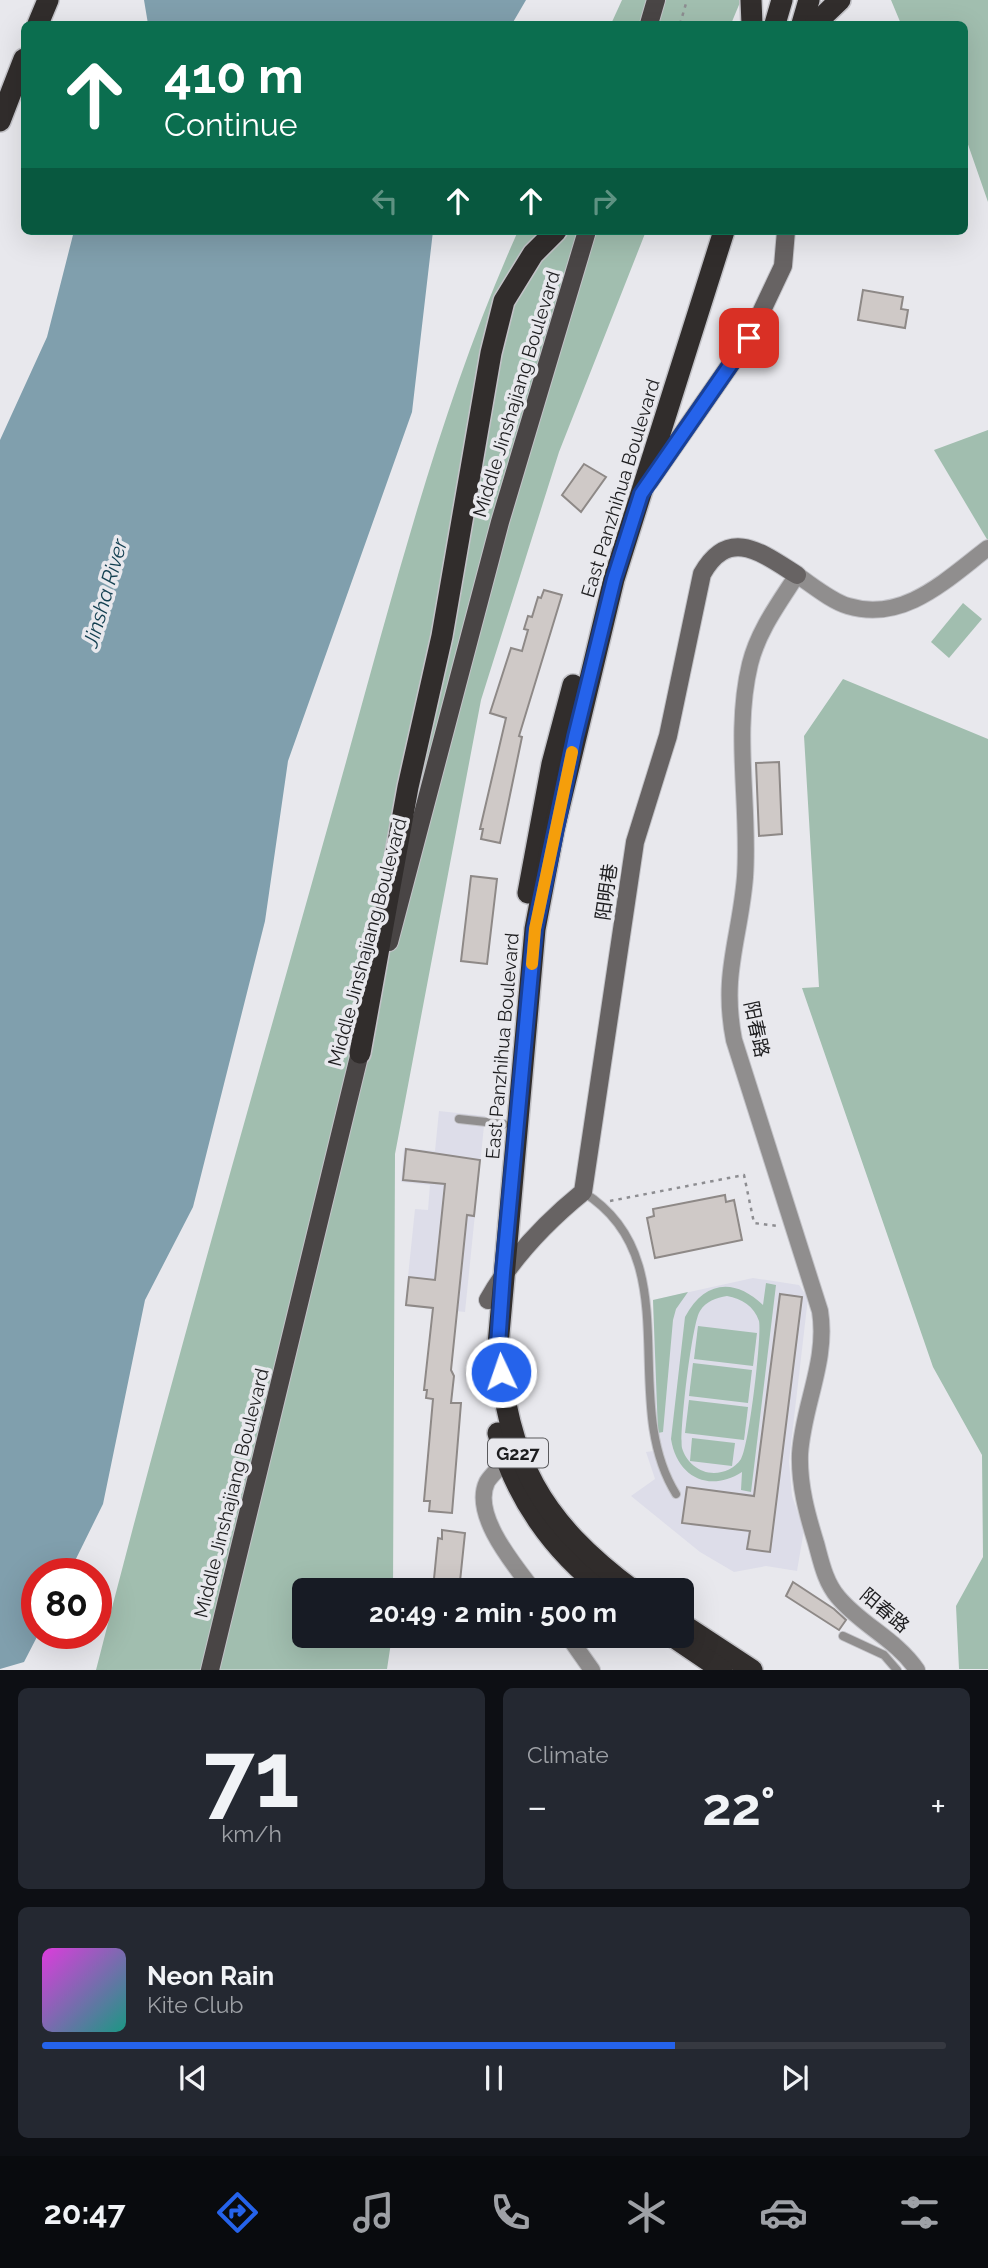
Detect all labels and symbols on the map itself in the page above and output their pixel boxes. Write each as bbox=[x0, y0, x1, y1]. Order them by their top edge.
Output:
street label: Middle Jinshajiang Boulevard bbox=[468, 268, 564, 520]
pin bbox=[719, 308, 779, 368]
street label: East Panzhihua Boulevard bbox=[576, 376, 664, 600]
water label: Jinsha River bbox=[77, 535, 133, 651]
street label: Middle Jinshajiang Boulevard bbox=[323, 815, 411, 1069]
street label: 阳明巷 bbox=[591, 862, 621, 922]
street label: East Panzhihua Boulevard bbox=[481, 932, 523, 1160]
street label: 阳春路 bbox=[740, 999, 774, 1059]
position arrow bbox=[464, 1335, 538, 1409]
street label: Middle Jinshajiang Boulevard bbox=[189, 1366, 273, 1620]
road number: G227 bbox=[488, 1438, 548, 1468]
speed limit sign: 80 bbox=[21, 1558, 112, 1649]
street label: 阳春路 bbox=[856, 1583, 914, 1637]

